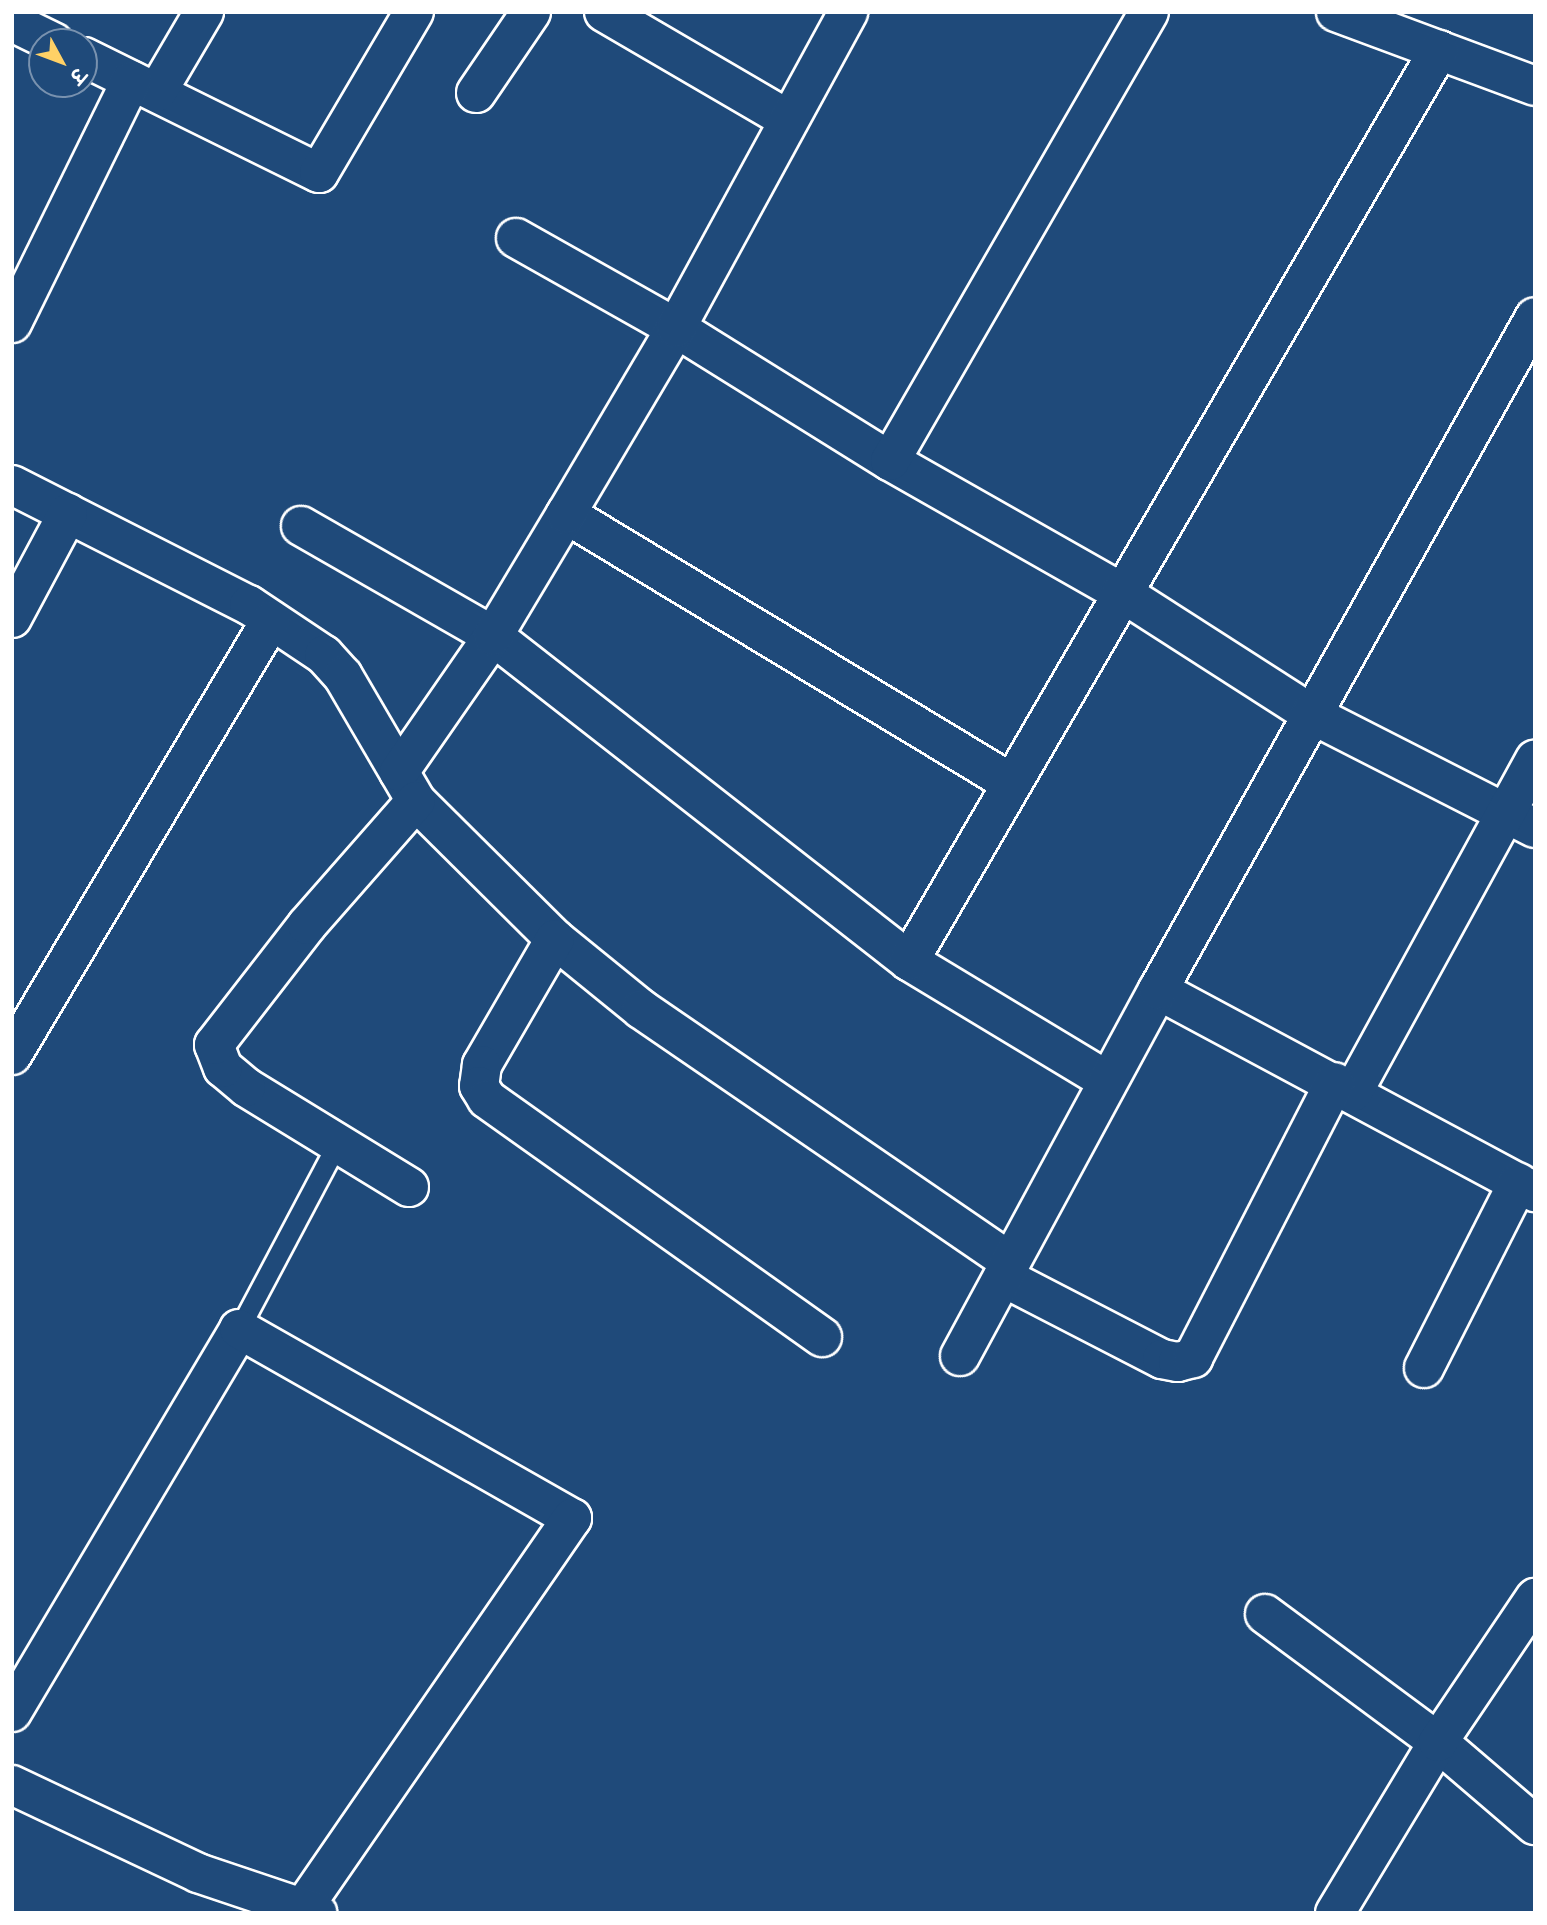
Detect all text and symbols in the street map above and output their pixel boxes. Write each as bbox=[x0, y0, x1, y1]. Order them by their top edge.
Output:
north arrow bbox=[28, 28, 98, 98]
text: उ bbox=[61, 60, 94, 91]

